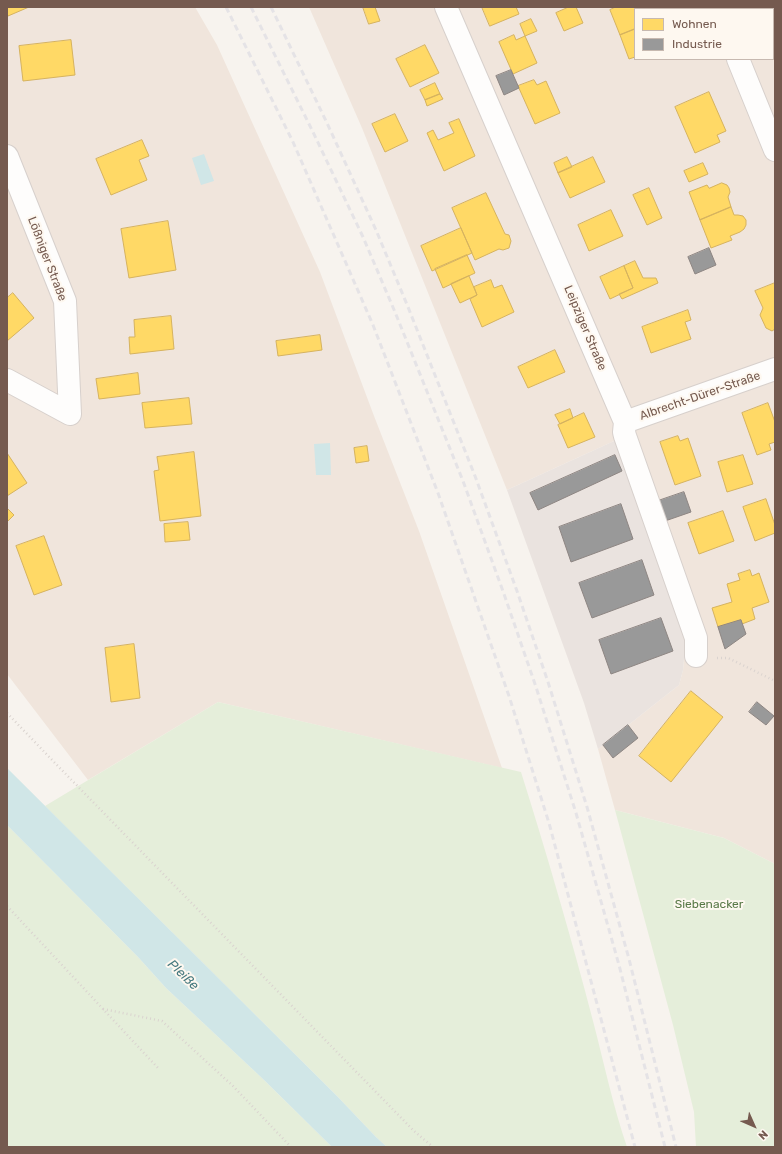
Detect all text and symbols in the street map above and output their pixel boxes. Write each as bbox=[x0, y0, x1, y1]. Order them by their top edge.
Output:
legend bbox=[634, 8, 774, 60]
text: Wohnen bbox=[672, 17, 717, 31]
text: Industrie bbox=[672, 37, 722, 51]
street label: Lößniger Straße bbox=[24, 215, 70, 303]
street label: Leipziger Straße bbox=[561, 283, 609, 373]
street label: Albrecht-Dürer-Straße bbox=[638, 369, 762, 423]
park label: Siebenacker bbox=[675, 898, 743, 912]
water label: Pleiße bbox=[164, 957, 202, 993]
north arrow bbox=[734, 1106, 774, 1146]
text: N bbox=[755, 1127, 770, 1142]

